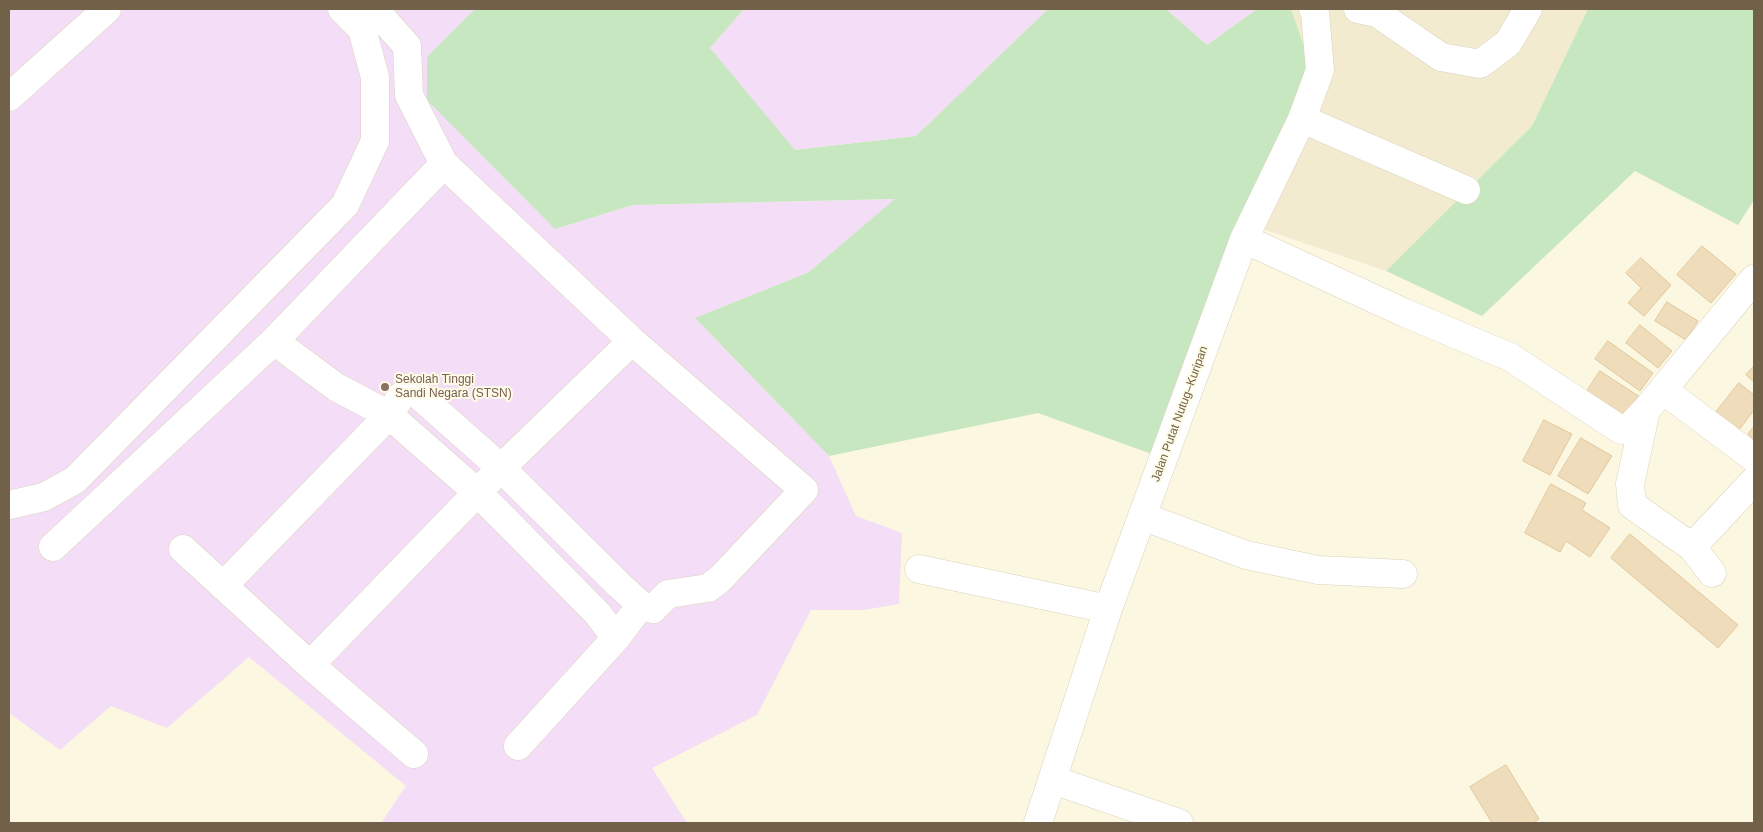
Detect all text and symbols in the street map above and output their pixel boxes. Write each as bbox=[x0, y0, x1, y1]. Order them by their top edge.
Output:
street label: Jalan Putat Nutug–Kuripan bbox=[1149, 344, 1211, 484]
place label: Sekolah Tinggi Sandi Negara (STSN) bbox=[395, 373, 512, 401]
marker: Sekolah Tinggi Sandi Negara (STSN) bbox=[379, 381, 391, 393]

